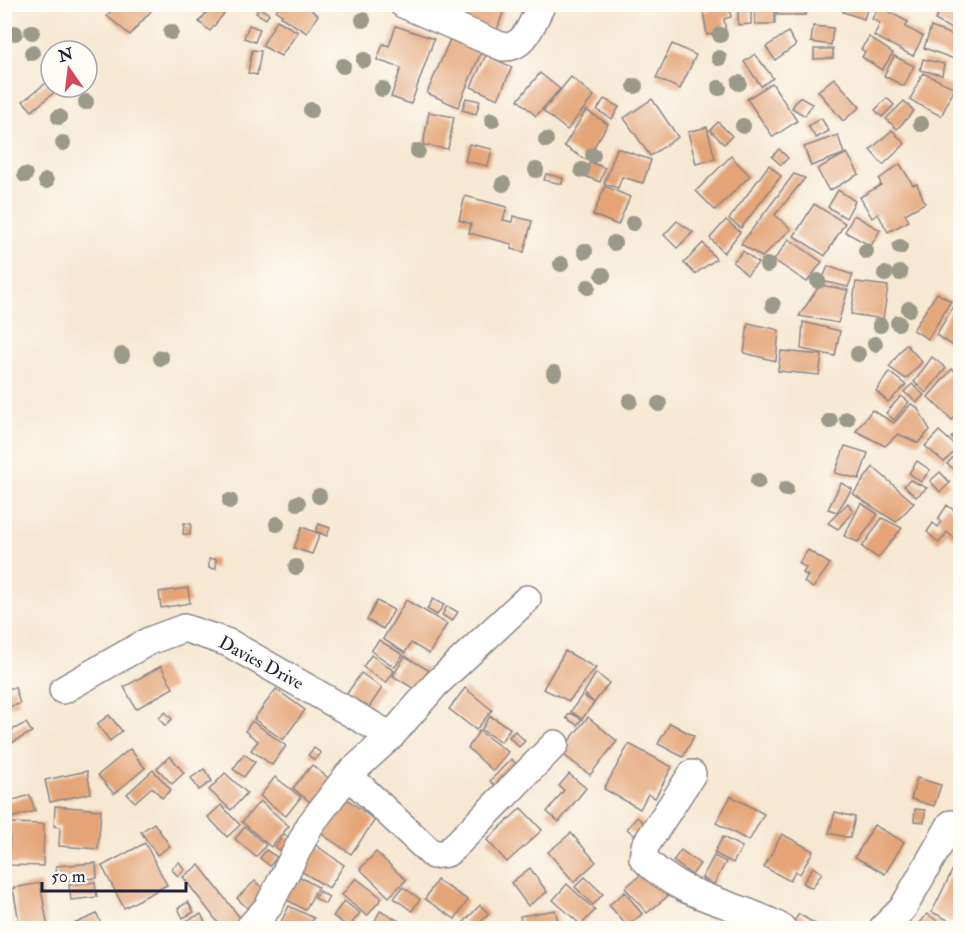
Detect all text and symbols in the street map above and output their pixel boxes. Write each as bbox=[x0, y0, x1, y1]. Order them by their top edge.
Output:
north arrow bbox=[39, 39, 99, 99]
text: N bbox=[55, 44, 76, 67]
street label: Davies Drive bbox=[215, 631, 308, 695]
scale bar bbox=[42, 855, 186, 893]
text: 50 m bbox=[51, 865, 86, 888]

